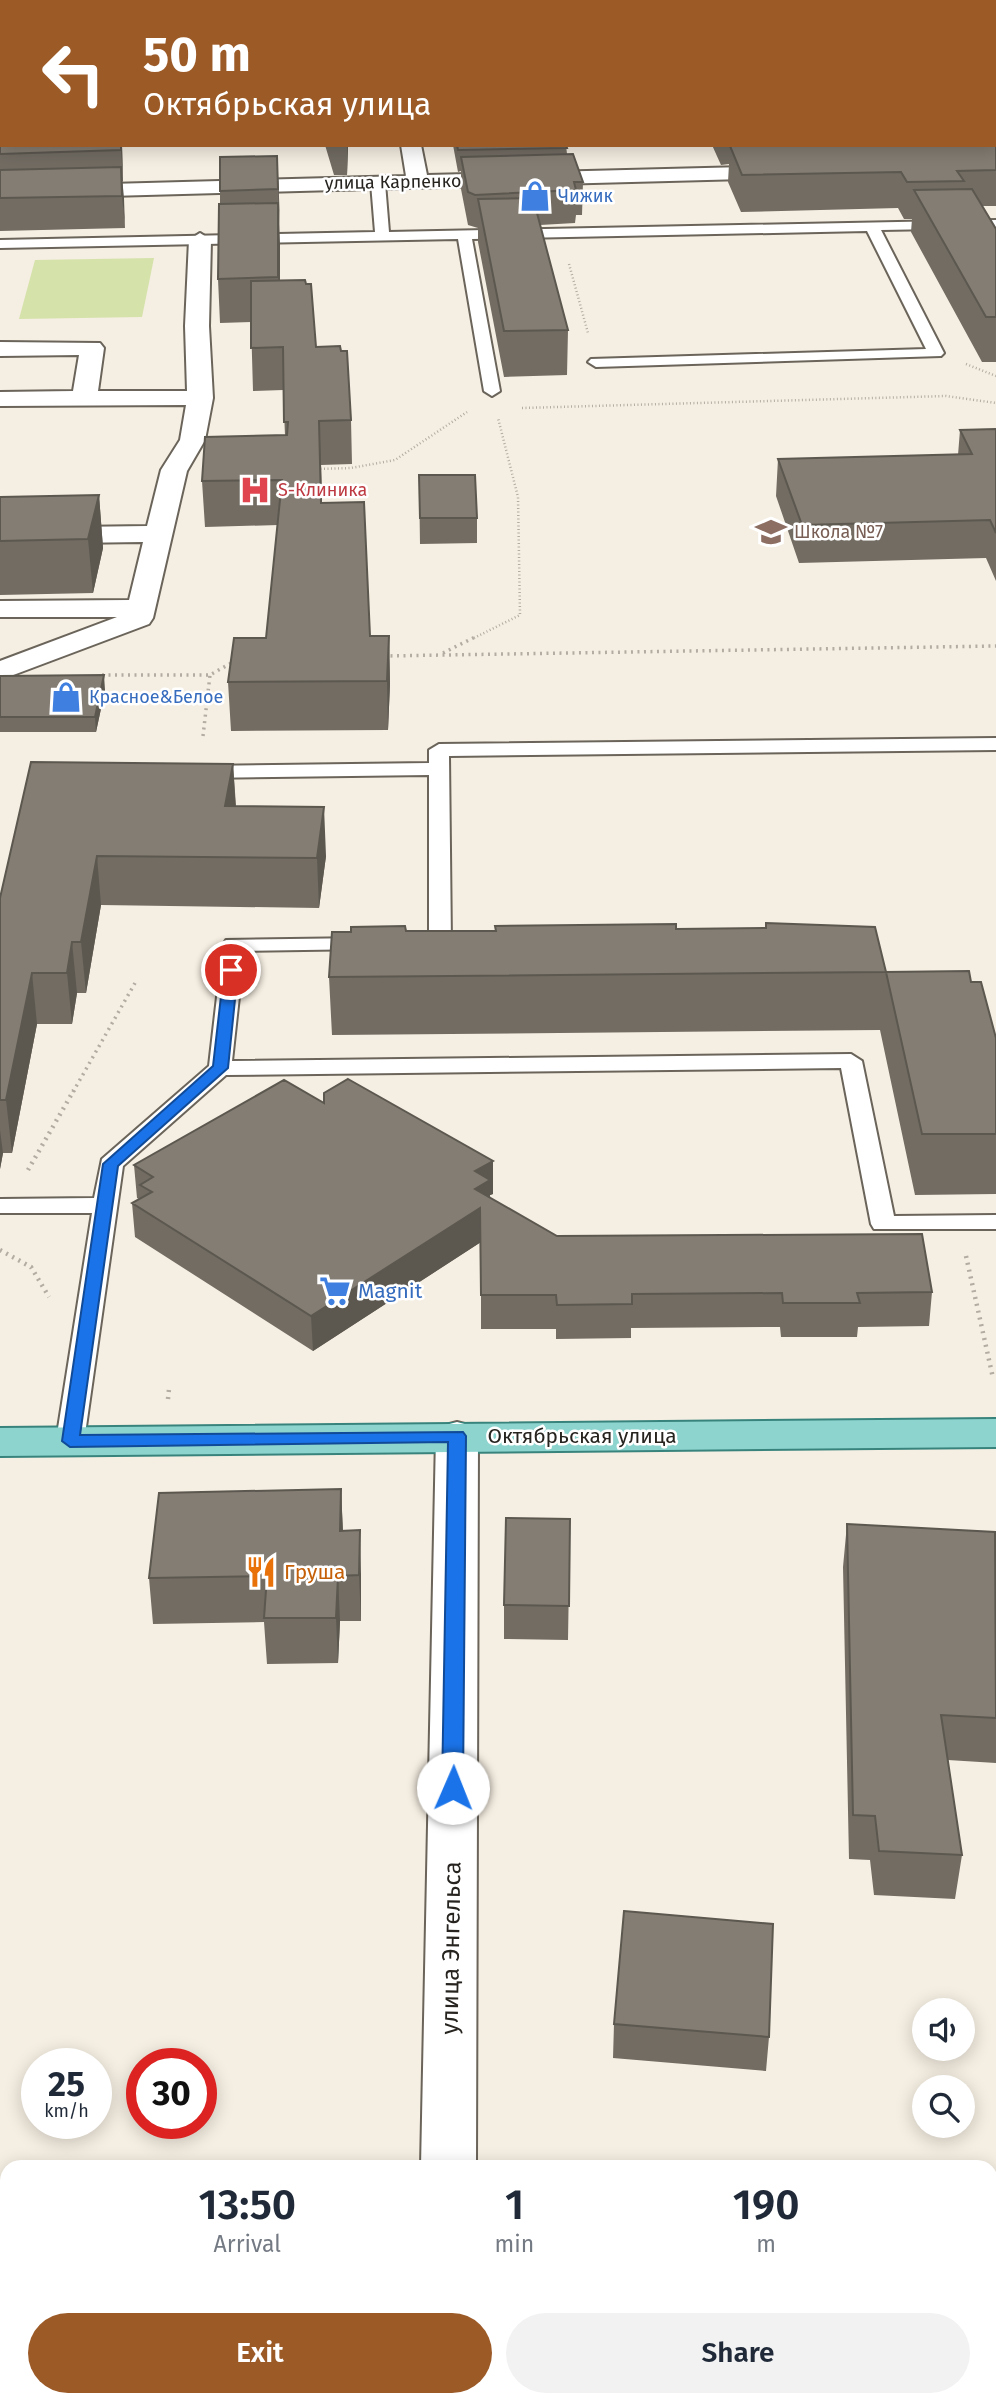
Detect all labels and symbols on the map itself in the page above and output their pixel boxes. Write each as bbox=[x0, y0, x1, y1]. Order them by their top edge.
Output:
street label: улица Карпенко bbox=[324, 170, 462, 194]
shop icon: Чижик bbox=[518, 179, 552, 213]
place label: Чижик bbox=[558, 185, 614, 207]
hospital icon: S-Клиника bbox=[238, 473, 272, 507]
place label: S-Клиника bbox=[278, 479, 367, 501]
school or university icon: Школа №7 bbox=[754, 515, 788, 549]
place label: Школа №7 bbox=[794, 521, 883, 543]
shop icon: Красное&Белое bbox=[49, 680, 83, 714]
place label: Красное&Белое bbox=[89, 686, 223, 708]
pin bbox=[201, 940, 261, 1000]
supermarket icon: Magnit bbox=[318, 1274, 352, 1308]
place label: Magnit bbox=[358, 1278, 423, 1304]
street label: Октябрьская улица bbox=[487, 1423, 677, 1449]
restaurant icon: Груша bbox=[244, 1555, 278, 1589]
place label: Груша bbox=[284, 1559, 346, 1585]
position arrow bbox=[416, 1751, 490, 1825]
street label: улица Энгельса bbox=[435, 1861, 467, 2035]
speed limit sign: 30 bbox=[126, 2048, 217, 2139]

